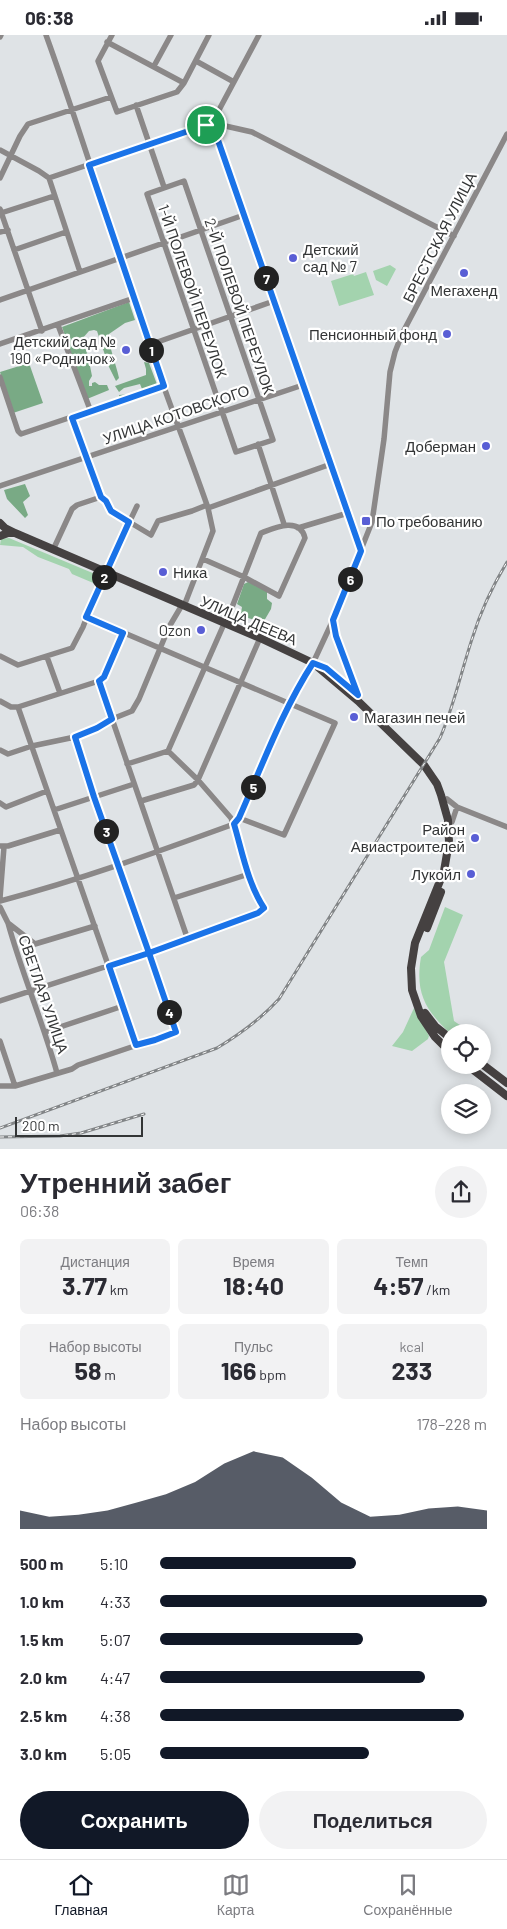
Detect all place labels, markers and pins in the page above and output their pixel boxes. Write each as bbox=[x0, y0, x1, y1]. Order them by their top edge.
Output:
pin bbox=[185, 104, 227, 146]
place label: Детский сад № 7 bbox=[303, 240, 359, 275]
marker: Детский сад № 7 bbox=[287, 252, 299, 264]
pin: 7 bbox=[254, 265, 278, 291]
marker: Мегахенд bbox=[458, 267, 470, 279]
place label: Мегахенд bbox=[430, 281, 498, 299]
place label: Пенсионный фонд bbox=[309, 325, 437, 343]
marker: Пенсионный фонд bbox=[441, 328, 453, 340]
place label: Детский сад № 190 «Родничок» bbox=[10, 332, 116, 367]
pin: 1 bbox=[138, 337, 164, 363]
marker: Детский сад № 190 «Родничок» bbox=[120, 344, 132, 356]
place label: Доберман bbox=[405, 437, 476, 455]
marker: Доберман bbox=[480, 440, 492, 452]
place label: По требованию bbox=[376, 512, 483, 530]
marker: По требованию bbox=[360, 515, 372, 527]
place label: Ника bbox=[173, 563, 208, 581]
pin: 2 bbox=[92, 565, 116, 589]
marker: Ника bbox=[157, 566, 169, 578]
pin: 6 bbox=[338, 567, 362, 591]
place label: Ozon bbox=[159, 621, 191, 639]
marker: Ozon bbox=[195, 624, 207, 636]
place label: Магазин печей bbox=[364, 708, 465, 726]
marker: Магазин печей bbox=[348, 711, 360, 723]
pin: 5 bbox=[240, 775, 266, 799]
pin: 3 bbox=[94, 819, 118, 843]
place label: Район Авиастроителей bbox=[351, 820, 465, 855]
marker: Район Авиастроителей bbox=[469, 832, 481, 844]
place label: Лукойл bbox=[411, 865, 461, 883]
marker: Лукойл bbox=[465, 868, 477, 880]
pin: 4 bbox=[156, 999, 182, 1025]

